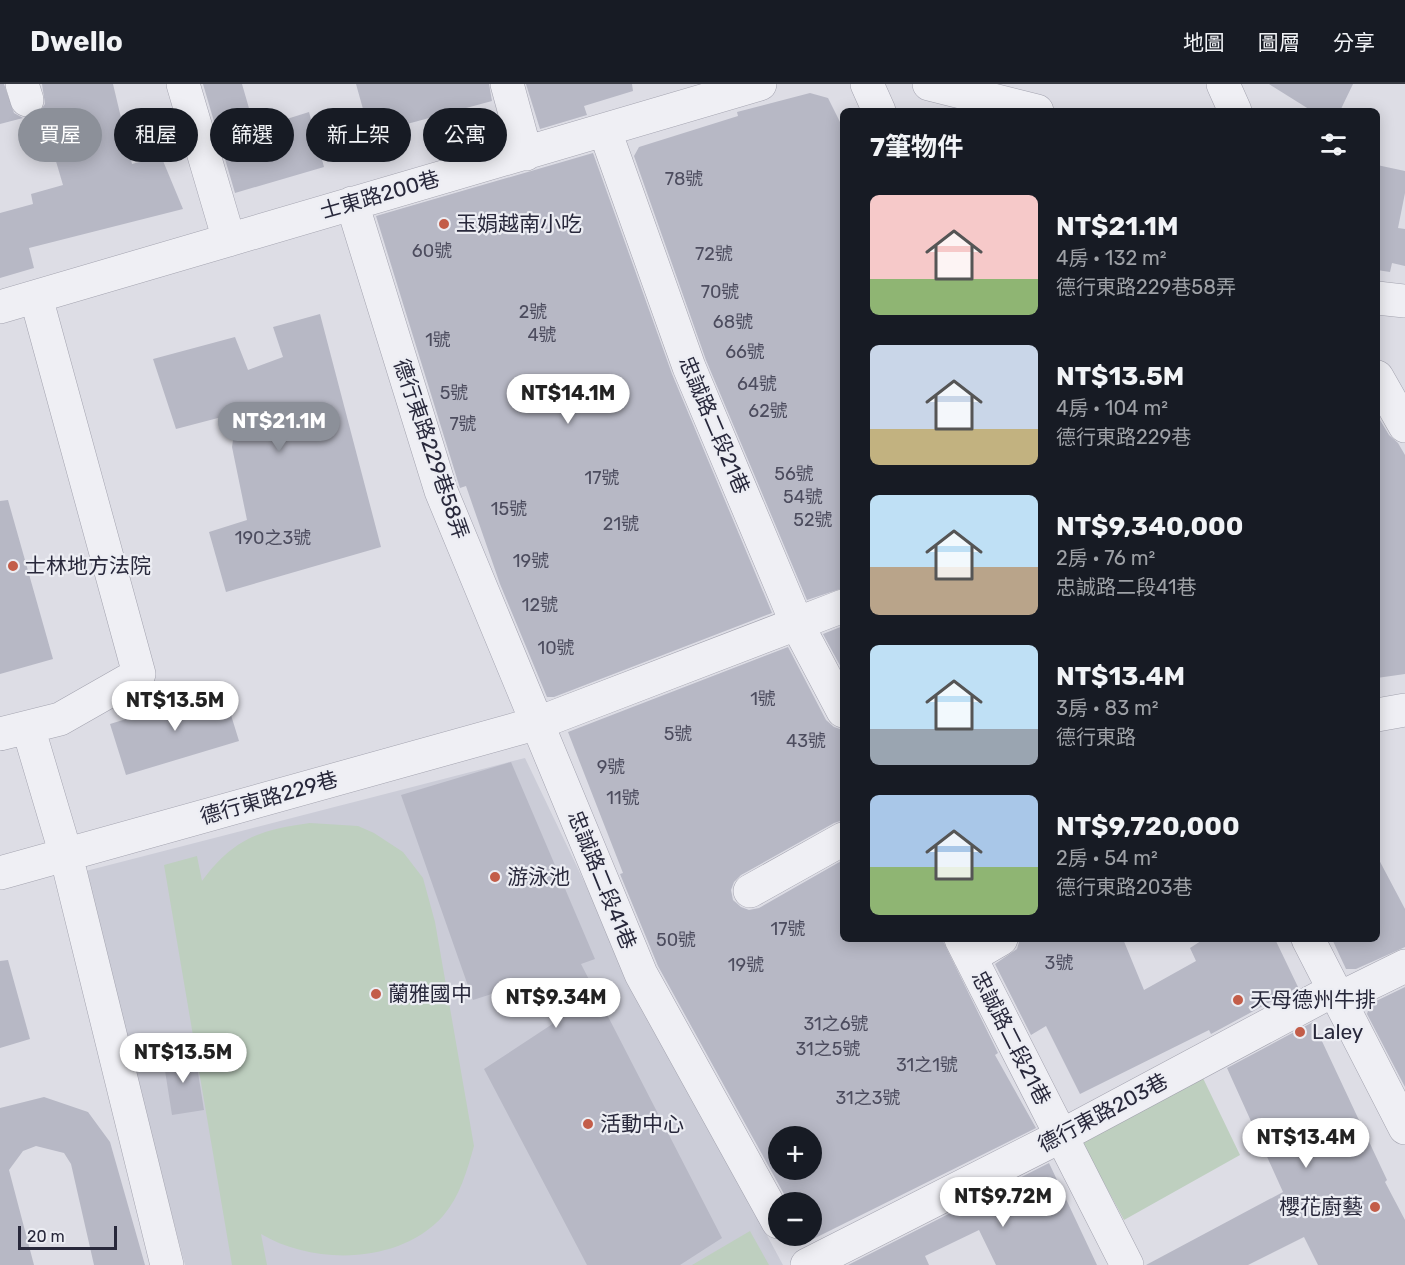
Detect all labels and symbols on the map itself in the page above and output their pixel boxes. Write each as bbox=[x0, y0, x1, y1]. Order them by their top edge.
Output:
street label: 士東路200巷 bbox=[317, 166, 442, 223]
house number: 78號 bbox=[665, 168, 703, 190]
place label: 玉娟越南小吃 bbox=[456, 211, 582, 236]
marker: 玉娟越南小吃 bbox=[437, 217, 451, 231]
house number: 60號 bbox=[412, 240, 452, 262]
house number: 72號 bbox=[695, 243, 733, 265]
house number: 70號 bbox=[701, 281, 739, 303]
house number: 2號 bbox=[519, 301, 547, 323]
house number: 68號 bbox=[713, 311, 753, 333]
house number: 4號 bbox=[527, 324, 557, 346]
house number: 1號 bbox=[425, 329, 451, 351]
house number: 66號 bbox=[725, 341, 765, 363]
street label: 忠誠路二段21巷 bbox=[674, 352, 755, 497]
street label: 德行東路229巷58弄 bbox=[389, 355, 474, 542]
house number: 64號 bbox=[737, 373, 777, 395]
pin: NT$14.1M bbox=[506, 374, 630, 425]
house number: 5號 bbox=[440, 382, 468, 404]
house number: 62號 bbox=[748, 400, 788, 422]
pin: NT$21.1M bbox=[217, 402, 341, 453]
house number: 7號 bbox=[449, 413, 477, 435]
house number: 56號 bbox=[774, 463, 814, 485]
house number: 17號 bbox=[585, 467, 619, 489]
house number: 54號 bbox=[783, 486, 823, 508]
house number: 15號 bbox=[491, 498, 527, 520]
house number: 52號 bbox=[793, 509, 833, 531]
house number: 21號 bbox=[603, 513, 639, 535]
house number: 190之3號 bbox=[235, 527, 311, 549]
house number: 19號 bbox=[513, 550, 549, 572]
place label: 士林地方法院 bbox=[25, 553, 151, 578]
marker: 士林地方法院 bbox=[6, 559, 20, 573]
house number: 12號 bbox=[522, 594, 558, 616]
house number: 10號 bbox=[537, 637, 575, 659]
pin: NT$13.5M bbox=[113, 681, 237, 732]
house number: 1號 bbox=[750, 688, 776, 710]
house number: 5號 bbox=[664, 723, 692, 745]
house number: 43號 bbox=[786, 730, 826, 752]
house number: 9號 bbox=[597, 756, 625, 778]
street label: 德行東路229巷 bbox=[197, 766, 341, 829]
house number: 11號 bbox=[606, 787, 640, 809]
street label: 忠誠路二段41巷 bbox=[563, 807, 642, 953]
place label: 游泳池 bbox=[507, 864, 570, 889]
marker: 游泳池 bbox=[488, 870, 502, 884]
house number: 17號 bbox=[771, 918, 805, 940]
house number: 50號 bbox=[656, 929, 696, 951]
house number: 3號 bbox=[1045, 952, 1073, 974]
house number: 19號 bbox=[728, 954, 764, 976]
street label: 忠誠路二段21巷 bbox=[967, 966, 1056, 1109]
pin: NT$9.34M bbox=[494, 978, 618, 1029]
place label: 蘭雅國中 bbox=[388, 981, 472, 1006]
marker: 蘭雅國中 bbox=[369, 987, 383, 1001]
place label: 天母德州牛排 bbox=[1250, 987, 1376, 1012]
marker: 天母德州牛排 bbox=[1231, 993, 1245, 1007]
house number: 31之6號 bbox=[803, 1013, 869, 1035]
place label: Laley bbox=[1312, 1019, 1364, 1044]
marker: Laley bbox=[1293, 1025, 1307, 1039]
pin: NT$13.5M bbox=[121, 1033, 245, 1084]
house number: 31之5號 bbox=[796, 1038, 860, 1060]
house number: 31之1號 bbox=[896, 1054, 958, 1076]
street label: 德行東路203巷 bbox=[1034, 1068, 1172, 1157]
house number: 31之3號 bbox=[835, 1087, 901, 1109]
place label: 活動中心 bbox=[600, 1111, 684, 1136]
marker: 活動中心 bbox=[581, 1117, 595, 1131]
pin: NT$13.4M bbox=[1244, 1118, 1368, 1169]
pin: NT$9.72M bbox=[941, 1177, 1065, 1228]
place label: 櫻花廚藝 bbox=[1279, 1194, 1363, 1219]
marker: 櫻花廚藝 bbox=[1368, 1200, 1382, 1214]
scale bar bbox=[18, 1223, 117, 1250]

